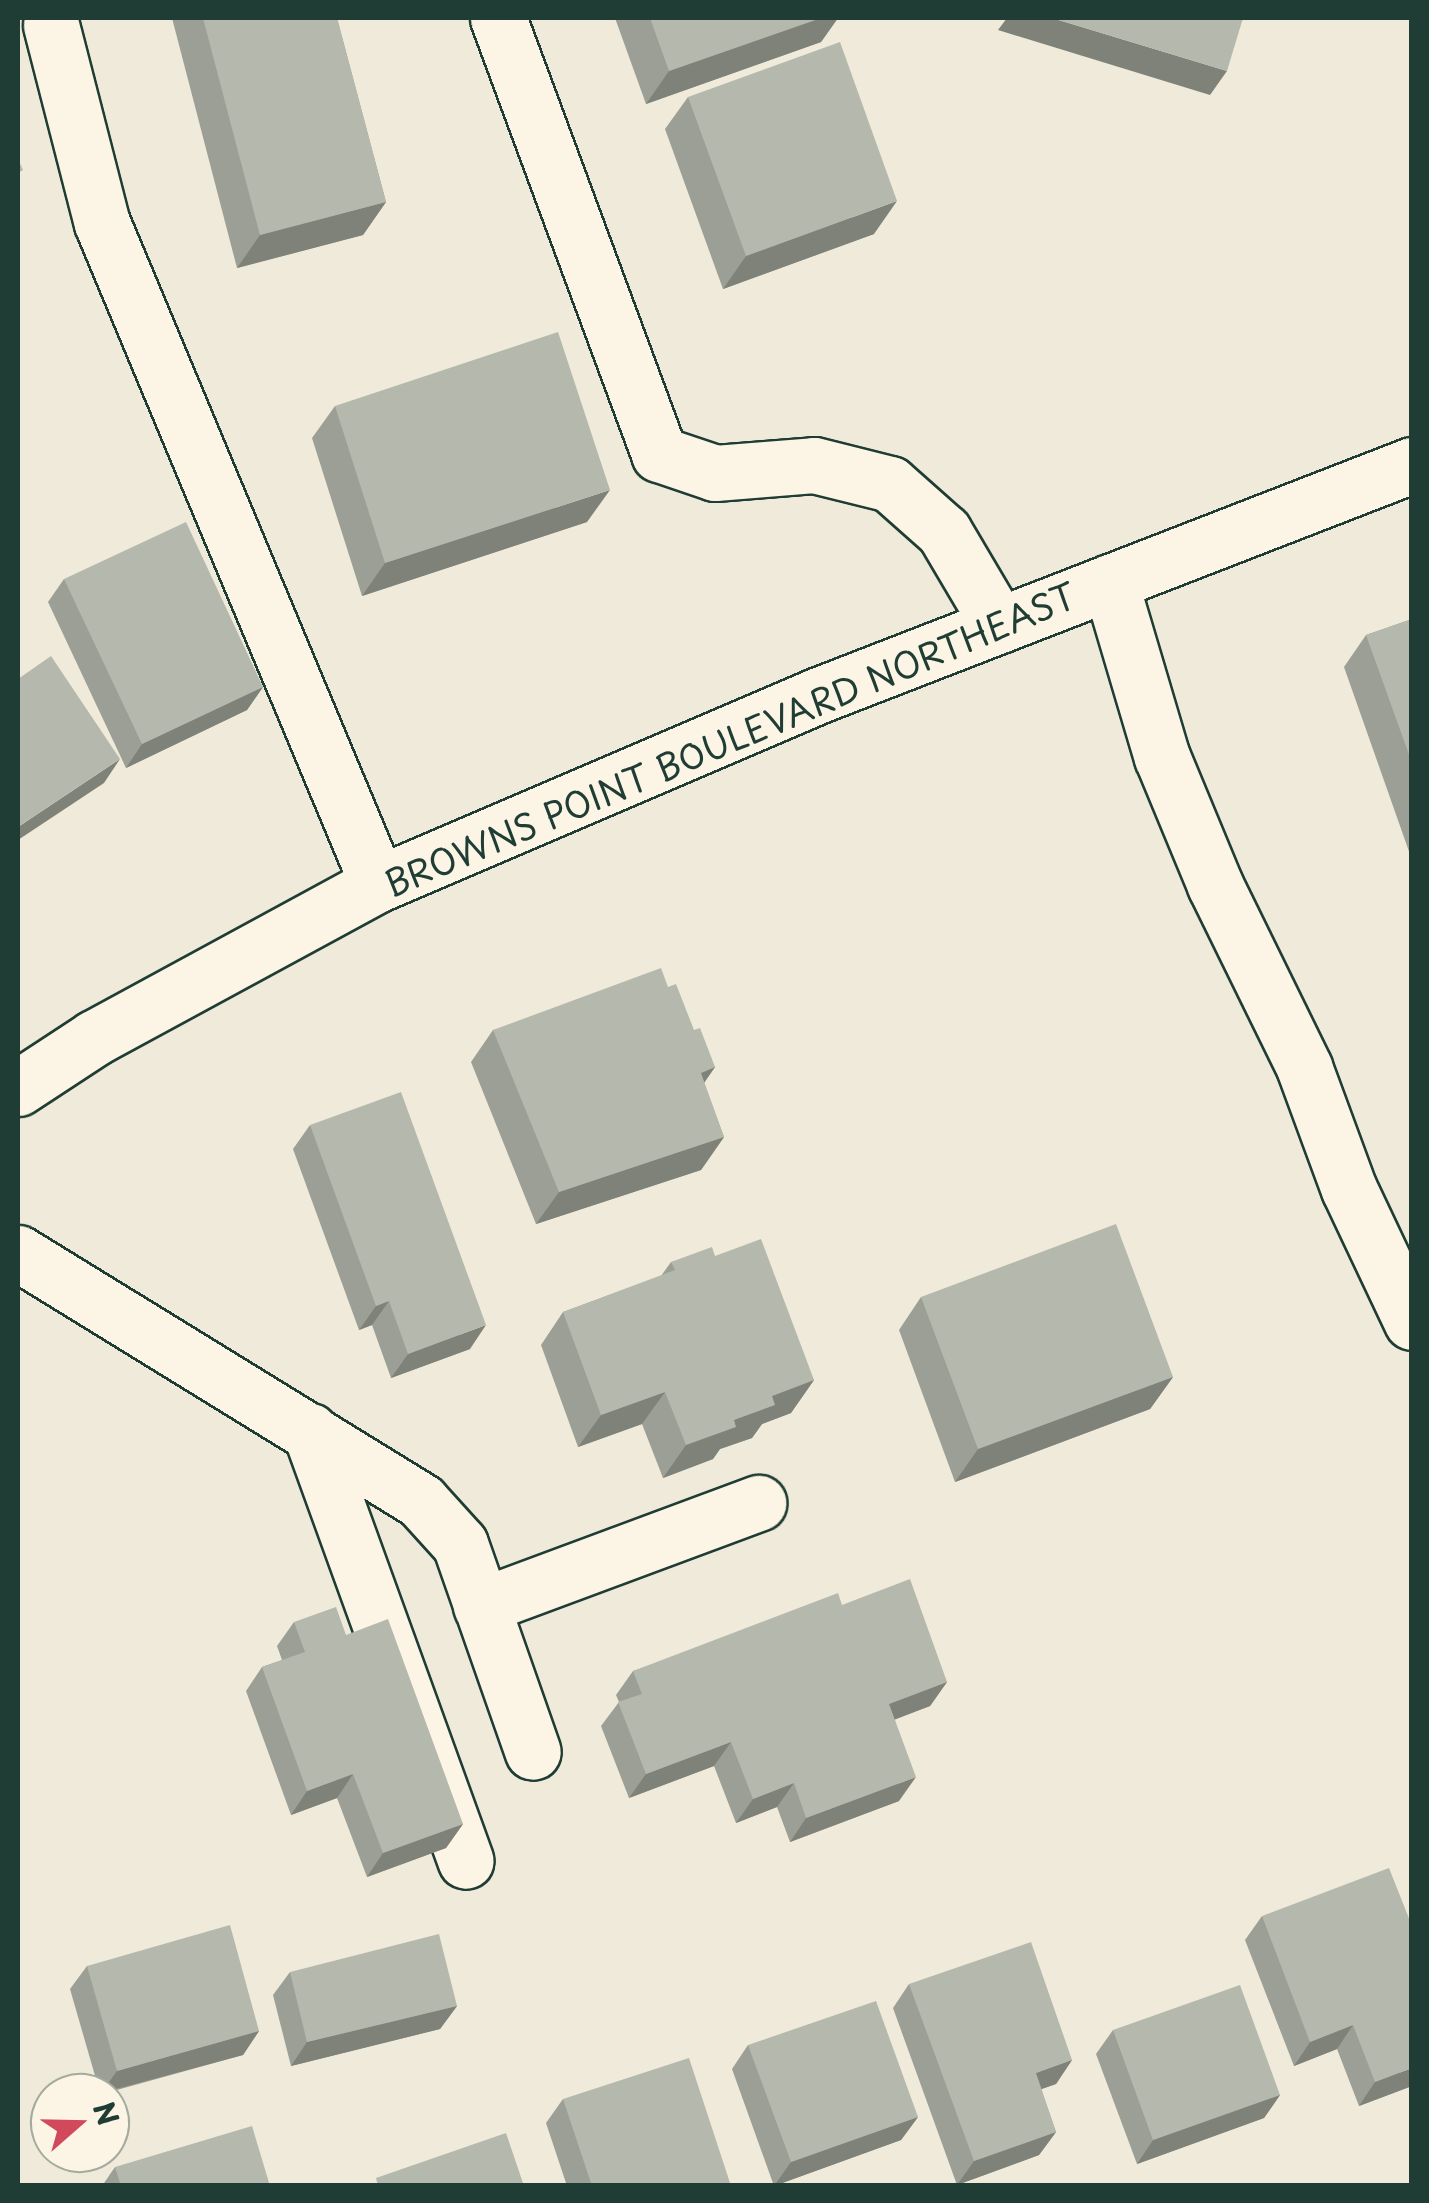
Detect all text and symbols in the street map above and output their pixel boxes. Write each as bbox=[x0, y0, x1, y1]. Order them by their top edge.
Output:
street label: BROWNS POINT BOULEVARD NORTHEAST bbox=[378, 574, 1082, 904]
north arrow bbox=[30, 2073, 130, 2173]
text: N bbox=[83, 2095, 131, 2131]

